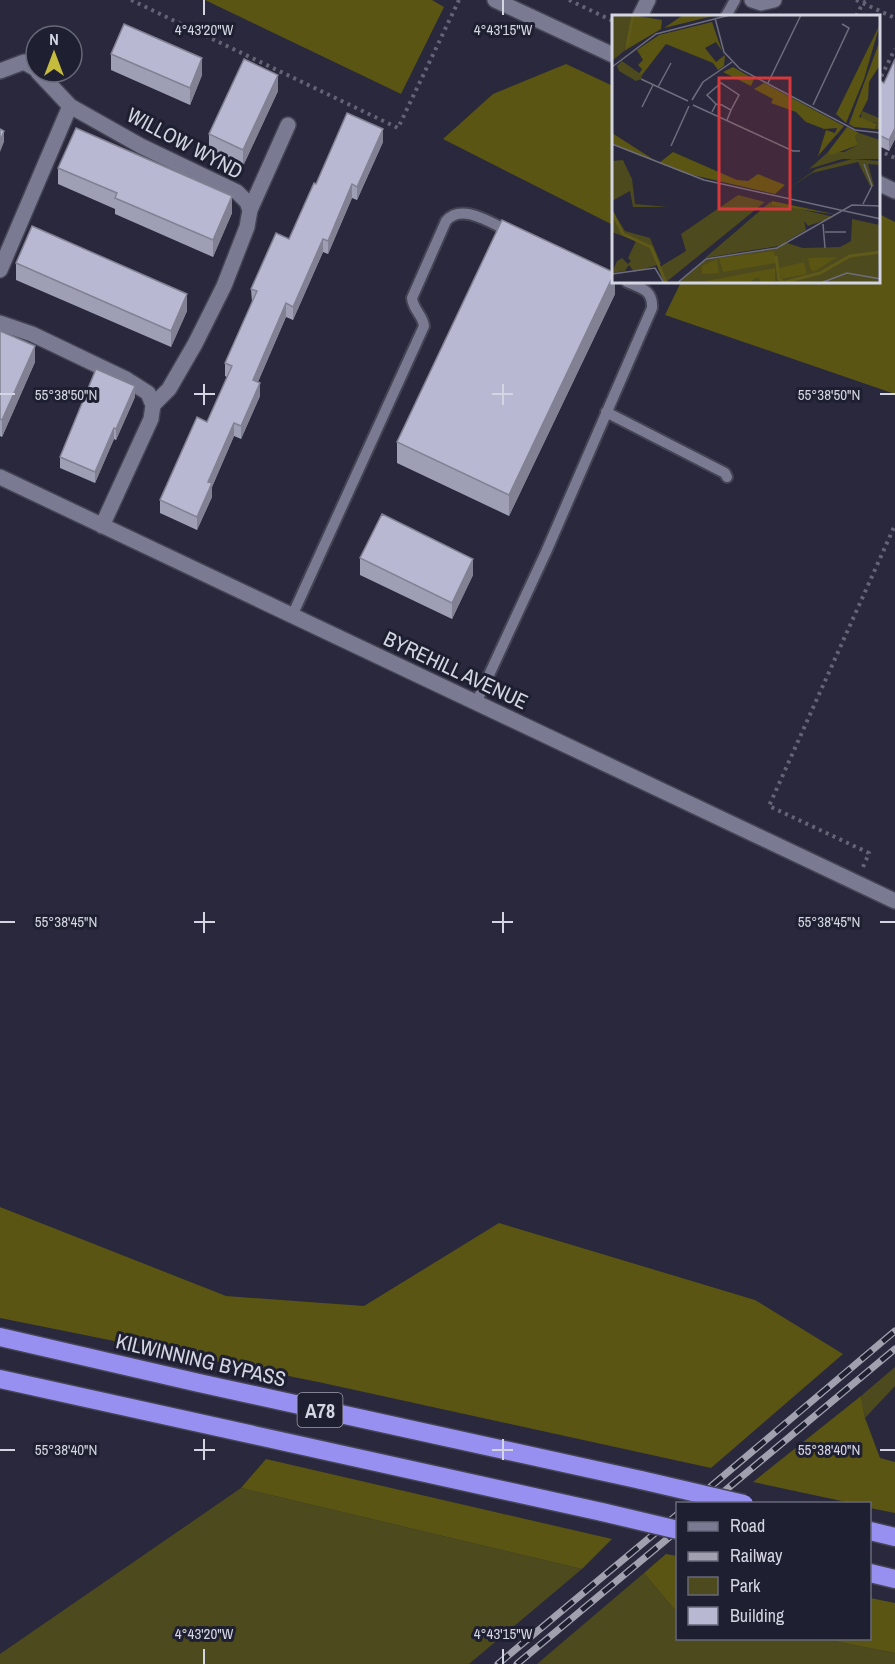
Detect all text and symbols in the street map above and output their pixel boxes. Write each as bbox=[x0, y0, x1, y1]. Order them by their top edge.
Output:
inset map bbox=[612, 15, 880, 284]
text: 4°43'20"W bbox=[175, 19, 234, 40]
text: 4°43'15"W bbox=[474, 19, 533, 40]
north arrow bbox=[24, 24, 84, 84]
text: N bbox=[49, 28, 59, 50]
street label: WILLOW WYND bbox=[122, 100, 248, 186]
text: 55°38'50"N bbox=[35, 384, 97, 405]
text: 55°38'50"N bbox=[798, 384, 860, 405]
street label: BYREHILL AVENUE bbox=[379, 624, 533, 716]
text: 55°38'45"N bbox=[35, 911, 97, 932]
text: 55°38'45"N bbox=[798, 911, 860, 932]
street label: KILWINNING BYPASS bbox=[113, 1326, 289, 1394]
road number: A78 bbox=[298, 1393, 342, 1427]
text: 55°38'40"N bbox=[35, 1439, 97, 1460]
text: 55°38'40"N bbox=[798, 1439, 860, 1460]
legend bbox=[676, 1502, 871, 1640]
text: Road bbox=[730, 1513, 765, 1538]
text: Railway bbox=[730, 1543, 783, 1568]
text: Park bbox=[730, 1573, 761, 1598]
text: Building bbox=[730, 1603, 785, 1628]
text: 4°43'20"W bbox=[175, 1623, 234, 1644]
text: 4°43'15"W bbox=[474, 1623, 533, 1644]

